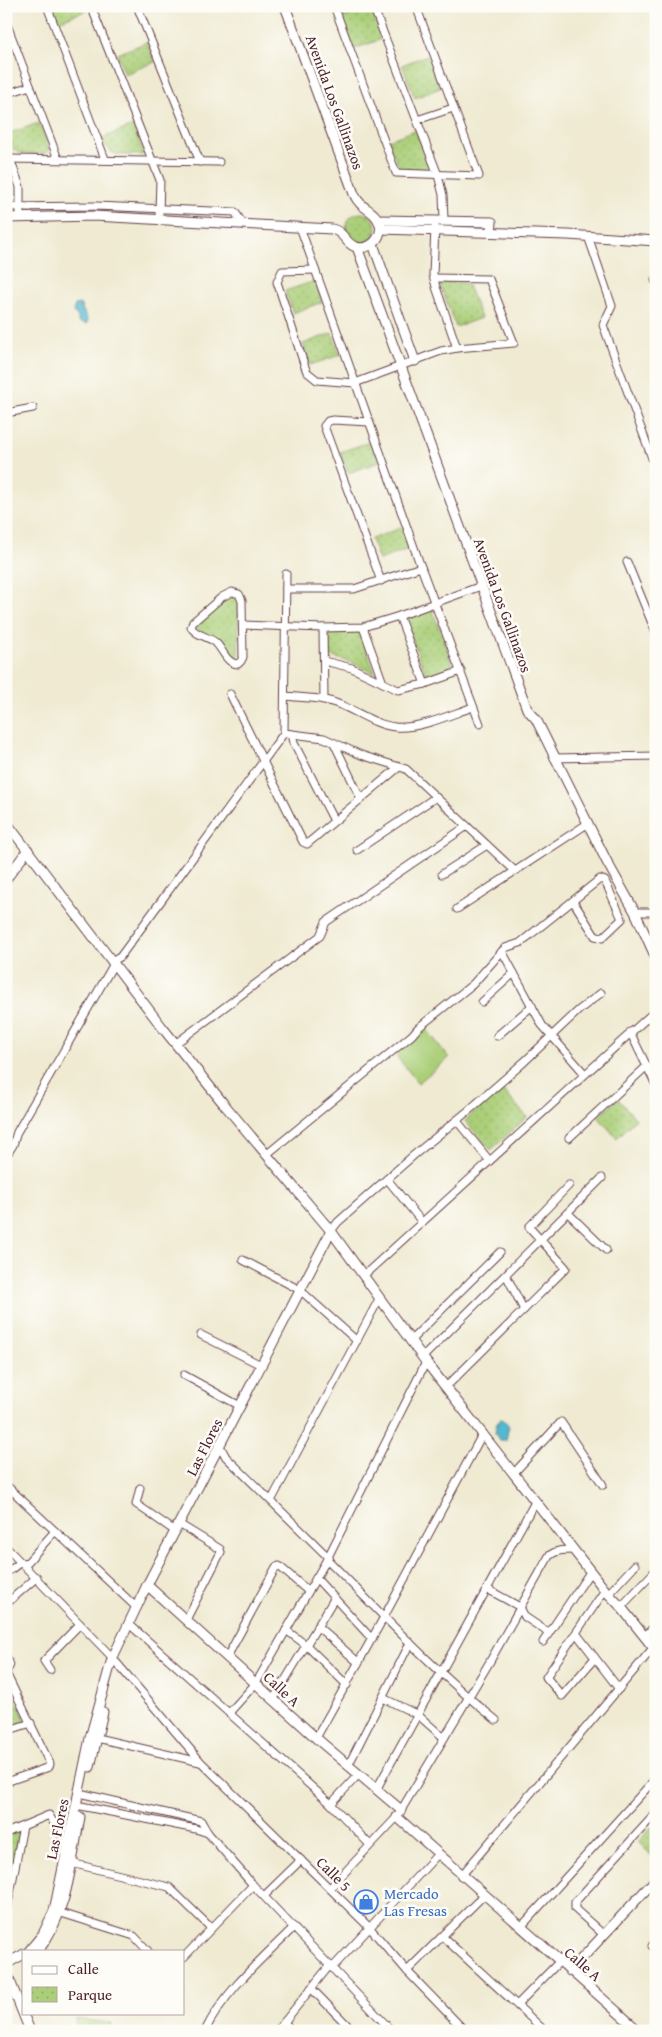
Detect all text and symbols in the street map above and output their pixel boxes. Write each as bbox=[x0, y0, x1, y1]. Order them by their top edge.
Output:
street label: Avenida Los Gallinazos bbox=[301, 32, 369, 172]
street label: Avenida Los Gallinazos bbox=[469, 535, 537, 675]
street label: Las Flores bbox=[181, 1415, 227, 1479]
street label: Calle A bbox=[259, 1667, 305, 1711]
street label: Las Flores bbox=[40, 1797, 74, 1861]
street label: Calle 5 bbox=[312, 1852, 356, 1896]
place label: Mercado Las Fresas bbox=[384, 1883, 447, 1921]
shop icon: Mercado Las Fresas bbox=[353, 1889, 379, 1915]
street label: Calle A bbox=[560, 1942, 606, 1986]
legend bbox=[22, 1950, 185, 2014]
text: Calle bbox=[68, 1958, 99, 1979]
text: Parque bbox=[68, 1984, 112, 2005]

